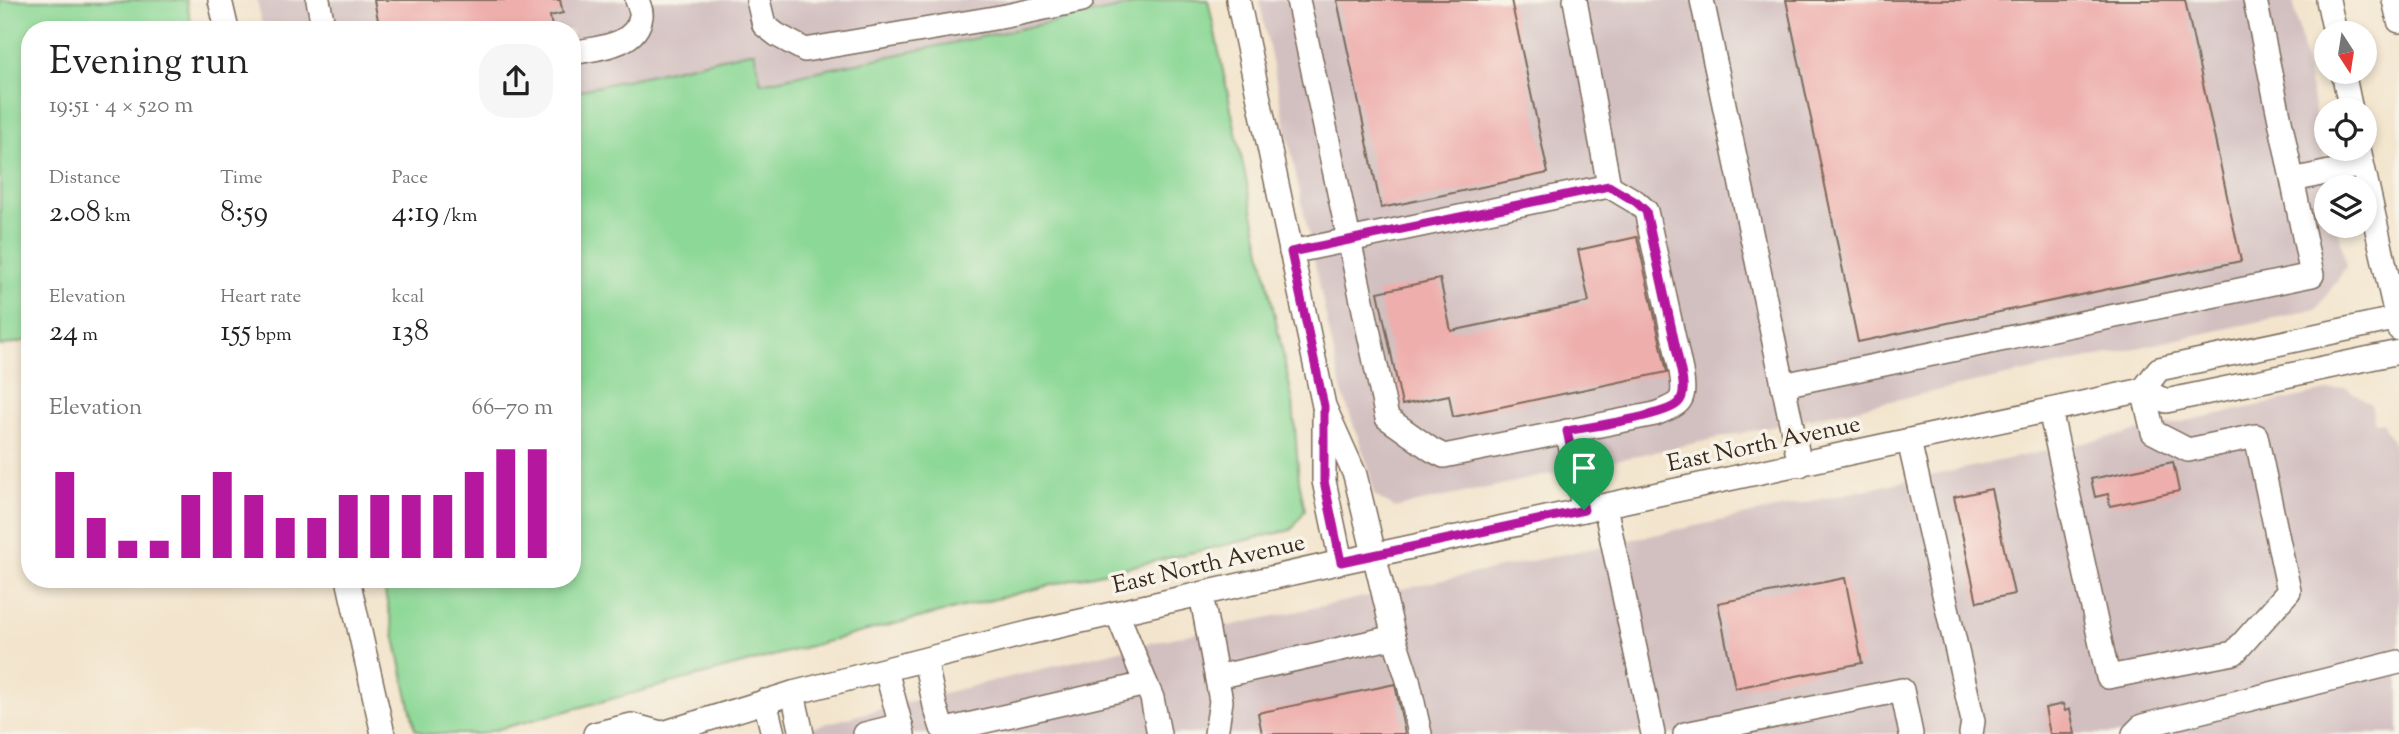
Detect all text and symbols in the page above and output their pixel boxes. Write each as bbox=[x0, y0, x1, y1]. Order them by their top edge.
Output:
north arrow bbox=[2314, 21, 2376, 84]
map controls bbox=[2314, 21, 2377, 238]
text: Evening run bbox=[49, 37, 249, 91]
button: share bbox=[479, 44, 553, 118]
text: 19:51 · 4 × 520 m bbox=[49, 90, 193, 123]
button: locate bbox=[2314, 98, 2377, 161]
text: Distance bbox=[49, 165, 121, 192]
text: Time bbox=[220, 165, 263, 192]
text: Pace bbox=[392, 165, 428, 192]
button: layers bbox=[2314, 175, 2377, 238]
text: 2.08 bbox=[49, 192, 101, 235]
text: 8:59 bbox=[220, 192, 268, 235]
text: 4:19 bbox=[392, 192, 439, 235]
text: km bbox=[101, 203, 131, 230]
text: /km bbox=[439, 203, 477, 230]
text: Elevation bbox=[49, 284, 126, 311]
text: Heart rate bbox=[220, 284, 301, 311]
text: kcal bbox=[392, 284, 424, 311]
text: 24 bbox=[49, 311, 78, 354]
text: 155 bbox=[220, 311, 251, 354]
text: 138 bbox=[392, 311, 429, 354]
text: m bbox=[78, 322, 98, 349]
text: bpm bbox=[251, 322, 292, 349]
text: Elevation bbox=[49, 392, 142, 425]
text: 66–70 m bbox=[471, 392, 553, 425]
street label: East North Avenue bbox=[1664, 408, 1864, 482]
pin bbox=[1554, 438, 1614, 510]
icon: arrive bbox=[1565, 449, 1603, 487]
street label: East North Avenue bbox=[1109, 526, 1309, 604]

